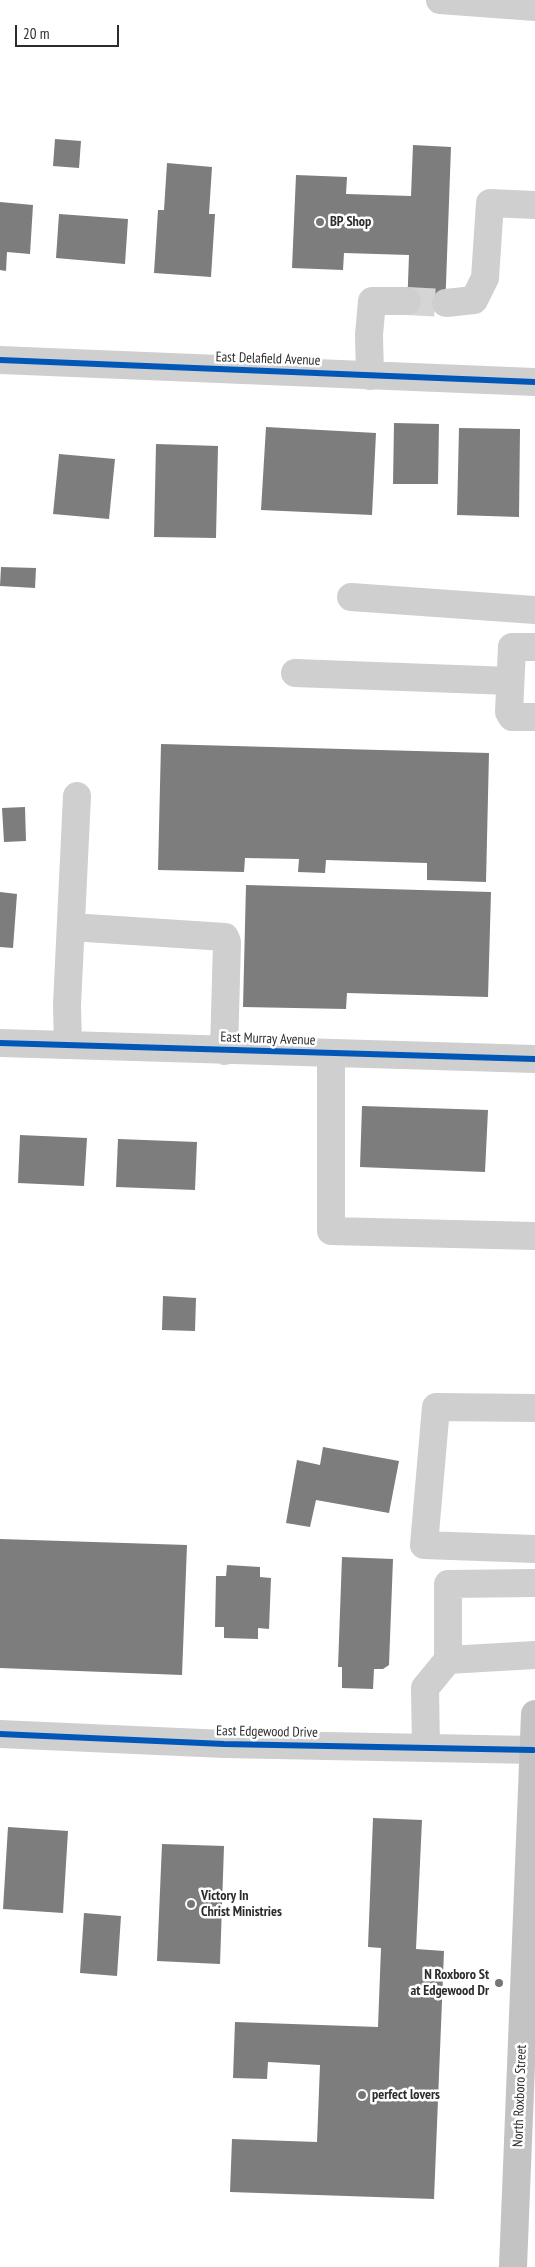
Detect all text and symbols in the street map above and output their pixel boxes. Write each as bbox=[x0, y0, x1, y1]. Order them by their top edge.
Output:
scale bar bbox=[18, 15, 121, 47]
text: 20 m bbox=[23, 24, 49, 43]
place label: BP Shop bbox=[330, 214, 371, 230]
marker: BP Shop bbox=[314, 216, 326, 228]
street label: East Delafield Avenue bbox=[215, 349, 321, 369]
street label: East Murray Avenue bbox=[220, 1029, 316, 1049]
street label: East Edgewood Drive bbox=[216, 1723, 318, 1741]
place label: Victory In Christ Ministries bbox=[201, 1888, 282, 1920]
marker: Victory In Christ Ministries bbox=[185, 1898, 197, 1910]
place label: N Roxboro St at Edgewood Dr bbox=[410, 1967, 489, 2000]
marker: N Roxboro St at Edgewood Dr bbox=[493, 1977, 505, 1989]
street label: North Roxboro Street bbox=[510, 2045, 530, 2147]
place label: perfect lovers bbox=[372, 2087, 440, 2103]
marker: perfect lovers bbox=[356, 2089, 368, 2101]

